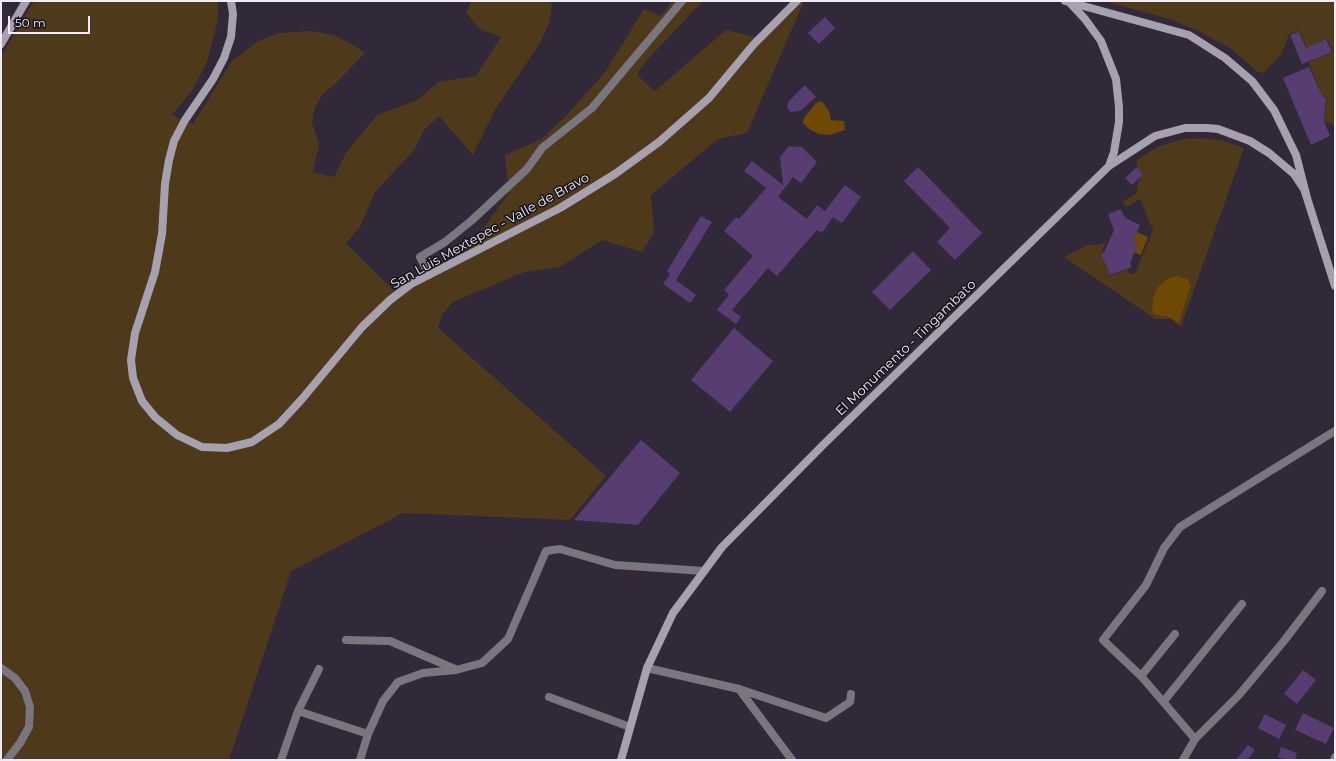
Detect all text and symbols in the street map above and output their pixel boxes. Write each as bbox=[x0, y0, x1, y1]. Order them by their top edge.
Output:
scale bar bbox=[10, 8, 92, 34]
text: 50 m bbox=[15, 15, 46, 30]
street label: San Luis Mextepec - Valle de Bravo bbox=[388, 170, 592, 292]
street label: El Monumento - Tingambato bbox=[833, 277, 979, 419]

